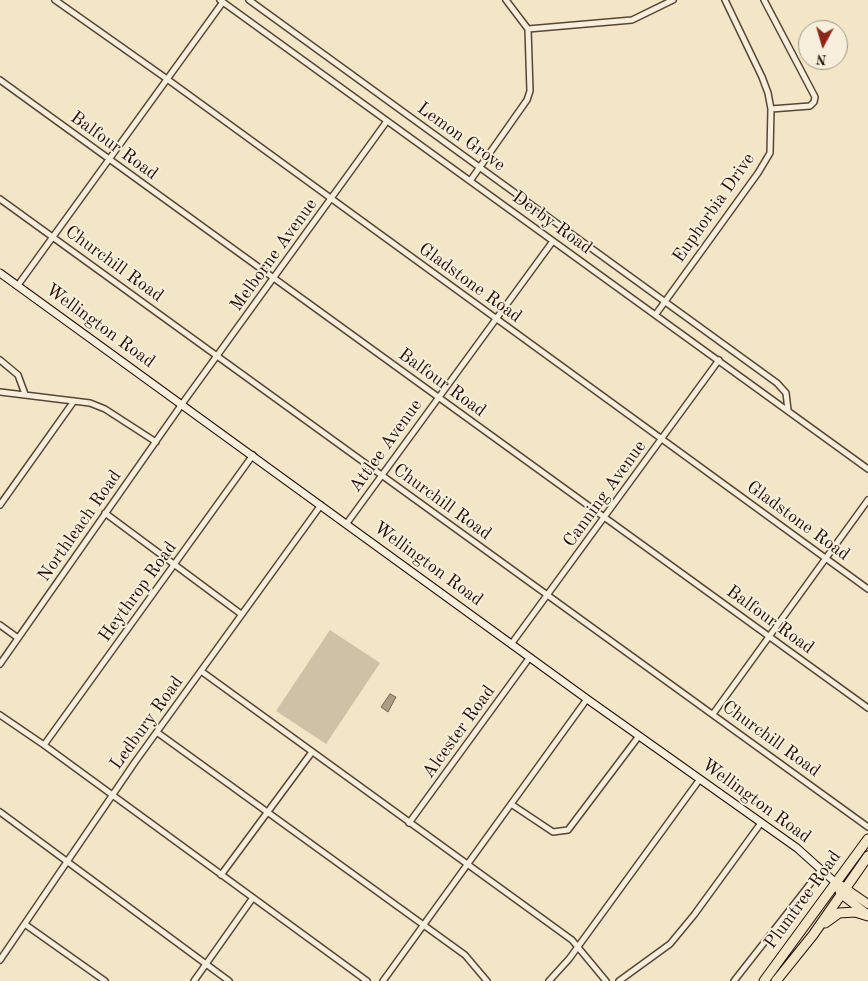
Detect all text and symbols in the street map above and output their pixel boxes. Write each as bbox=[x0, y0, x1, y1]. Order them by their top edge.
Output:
north arrow bbox=[798, 20, 848, 70]
text: N bbox=[815, 51, 828, 66]
street label: Lemon Grove bbox=[413, 98, 509, 176]
street label: Balfour Road bbox=[66, 107, 162, 185]
street label: Euphorbia Drive bbox=[668, 149, 760, 267]
street label: Derby Road bbox=[508, 187, 596, 259]
street label: Melborne Avenue bbox=[226, 194, 322, 316]
street label: Churchill Road bbox=[61, 221, 167, 307]
street label: Gladstone Road bbox=[414, 238, 526, 328]
street label: Wellington Road bbox=[41, 279, 159, 373]
street label: Balfour Road bbox=[394, 344, 490, 422]
street label: Attlee Avenue bbox=[345, 395, 427, 497]
street label: Canning Avenue bbox=[559, 436, 651, 552]
street label: Churchill Road bbox=[389, 459, 495, 545]
street label: Northleach Road bbox=[34, 466, 126, 586]
street label: Gladstone Road bbox=[742, 476, 854, 566]
street label: Wellington Road bbox=[369, 517, 487, 611]
street label: Heythrop Road bbox=[94, 538, 182, 646]
street label: Balfour Road bbox=[722, 581, 818, 659]
street label: Ledbury Road bbox=[106, 672, 188, 774]
street label: Alcester Road bbox=[418, 681, 500, 783]
street label: Churchill Road bbox=[718, 696, 824, 782]
street label: Wellington Road bbox=[697, 754, 815, 848]
street label: Plumtree Road bbox=[760, 847, 846, 953]

